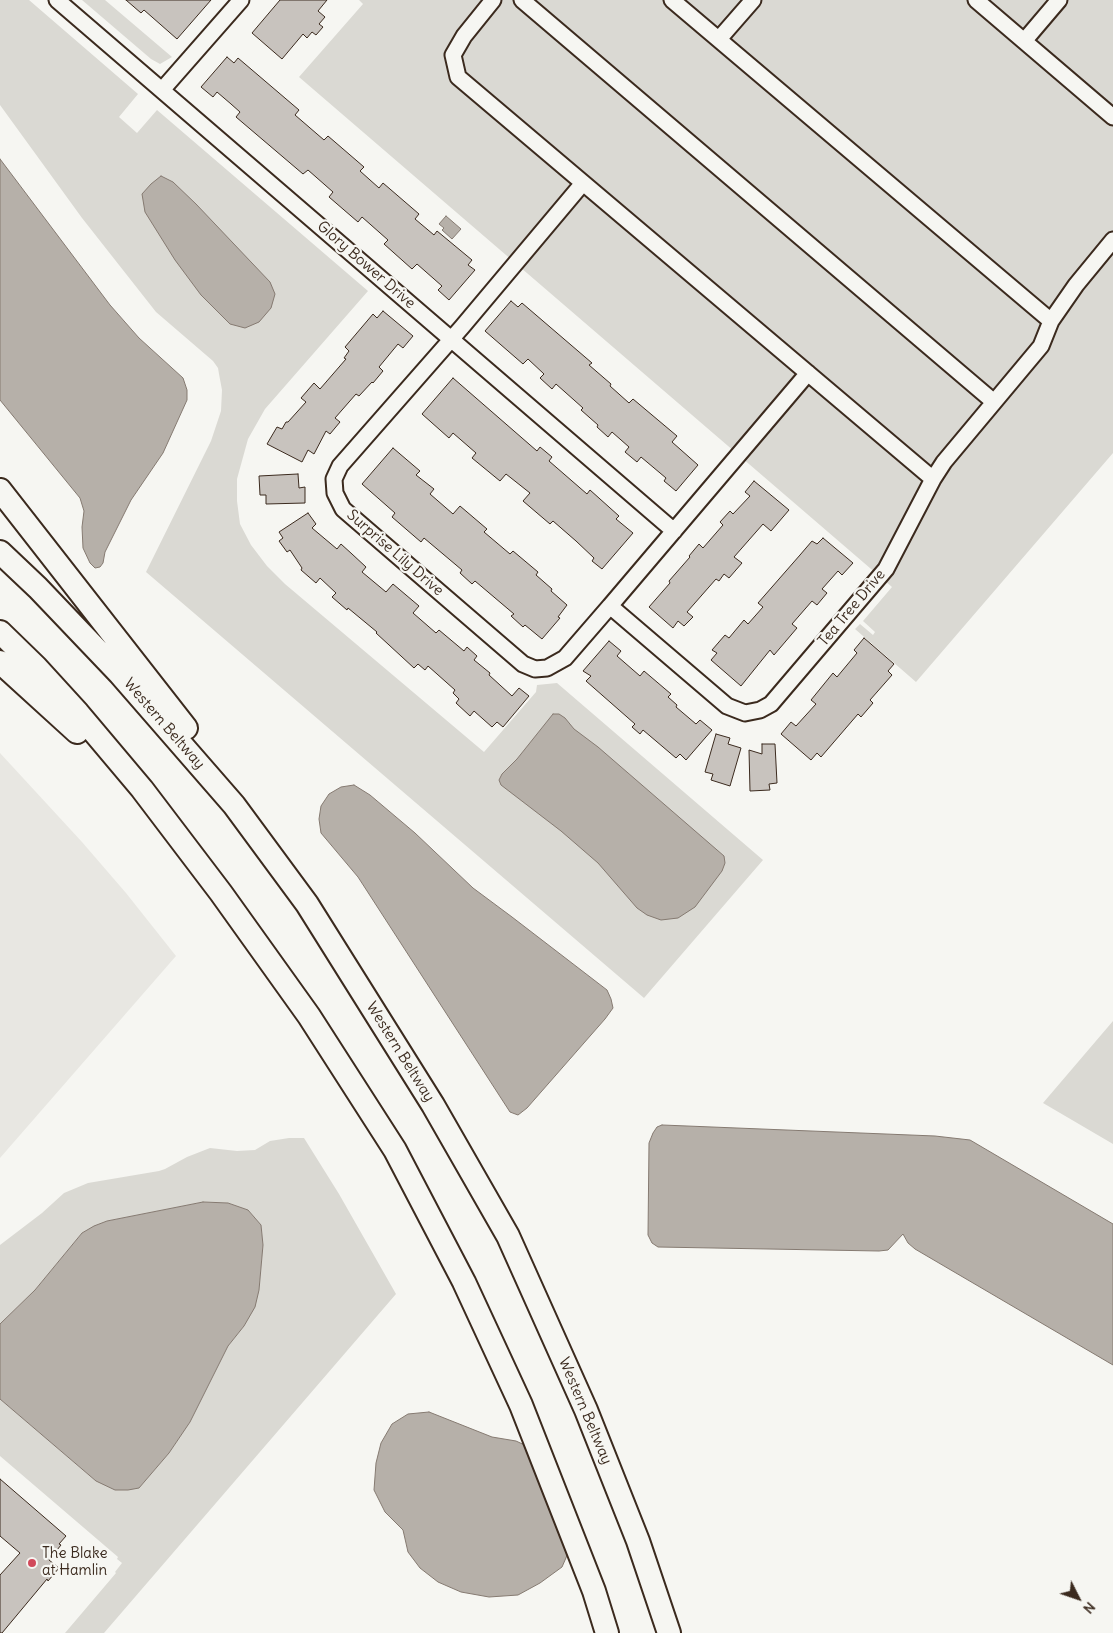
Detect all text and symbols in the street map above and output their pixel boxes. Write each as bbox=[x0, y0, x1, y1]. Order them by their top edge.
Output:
street label: Glory Bower Drive bbox=[313, 217, 419, 313]
street label: Surprise Lily Drive bbox=[343, 506, 447, 600]
street label: Tea Tree Drive bbox=[815, 566, 889, 650]
street label: Western Beltway bbox=[120, 675, 208, 773]
street label: Western Beltway bbox=[362, 999, 438, 1105]
street label: Western Beltway bbox=[554, 1355, 616, 1467]
place label: The Blake at Hamlin bbox=[42, 1545, 108, 1580]
marker: The Blake at Hamlin bbox=[26, 1557, 38, 1569]
north arrow bbox=[1053, 1573, 1103, 1623]
text: N bbox=[1079, 1598, 1099, 1617]

